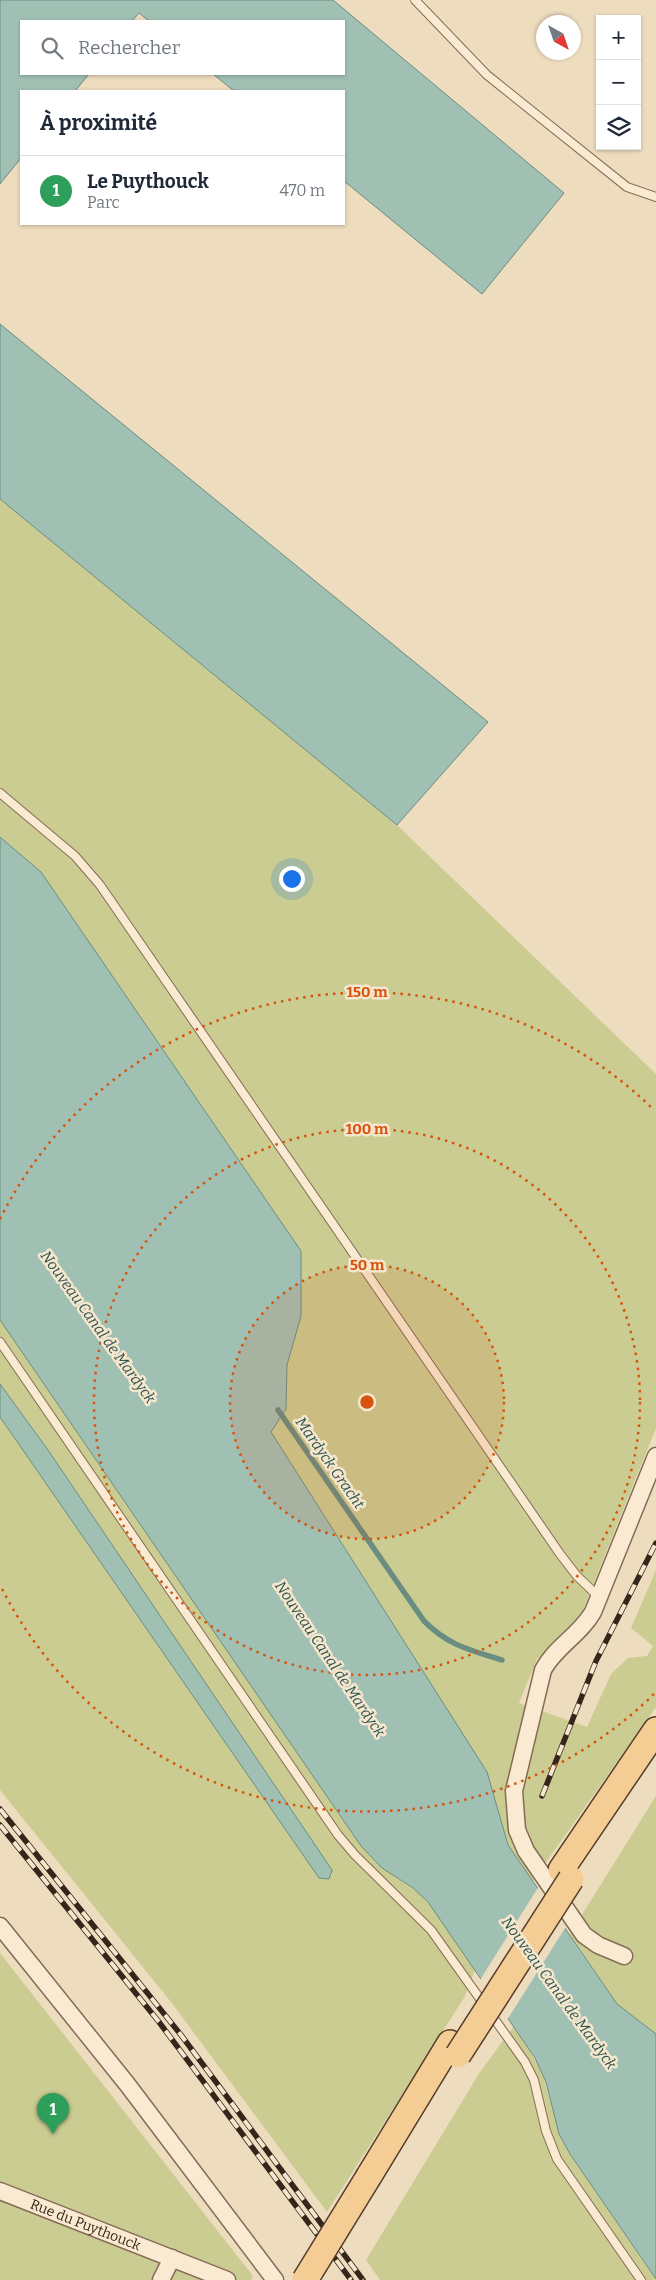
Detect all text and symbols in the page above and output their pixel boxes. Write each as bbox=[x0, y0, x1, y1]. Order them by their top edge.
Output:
north arrow bbox=[536, 15, 581, 60]
map controls bbox=[596, 15, 641, 150]
button: + bbox=[596, 15, 641, 60]
search box bbox=[20, 20, 345, 75]
icon: search bbox=[38, 34, 66, 62]
text: Rechercher bbox=[78, 36, 180, 59]
button: − bbox=[596, 60, 641, 105]
button: layers bbox=[596, 105, 641, 150]
text: À proximité bbox=[40, 110, 157, 136]
text: Le Puythouck bbox=[87, 170, 209, 193]
text: 1 bbox=[53, 181, 59, 200]
text: 470 m bbox=[279, 181, 325, 200]
text: Parc bbox=[87, 193, 120, 212]
your location bbox=[279, 866, 305, 892]
text: 150 m bbox=[346, 983, 388, 1001]
text: 100 m bbox=[346, 1120, 389, 1138]
water label: Nouveau Canal de Mardyck bbox=[37, 1247, 160, 1407]
text: 50 m bbox=[350, 1256, 385, 1274]
centre of rings bbox=[358, 1393, 376, 1411]
water label: Mardyck Gracht bbox=[292, 1414, 369, 1513]
water label: Nouveau Canal de Mardyck bbox=[271, 1578, 389, 1741]
water label: Nouveau Canal de Mardyck bbox=[498, 1913, 621, 2073]
pin: 1 bbox=[37, 2093, 69, 2134]
street label: Rue du Puythouck bbox=[28, 2196, 143, 2254]

